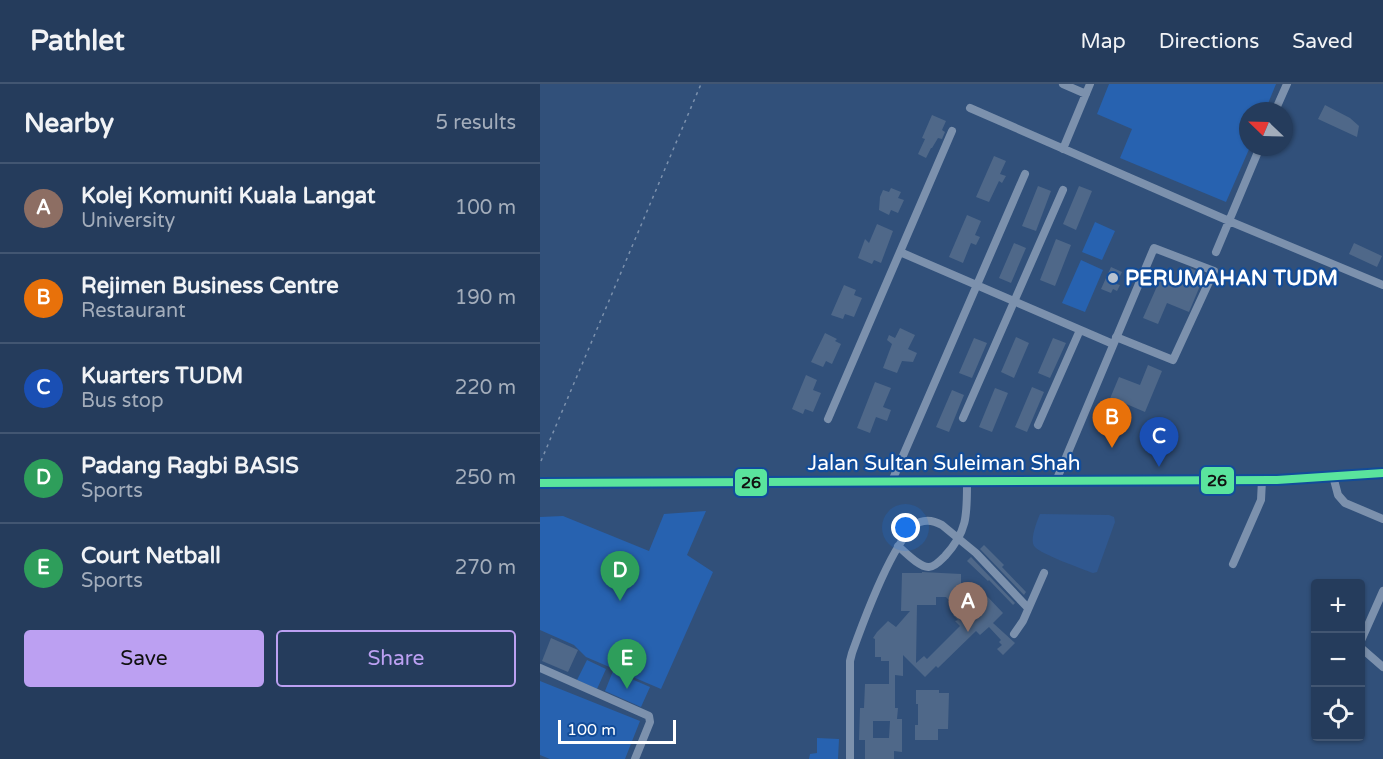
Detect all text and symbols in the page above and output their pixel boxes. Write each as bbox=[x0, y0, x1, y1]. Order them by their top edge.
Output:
text: Pathlet bbox=[30, 24, 125, 58]
text: Map bbox=[1080, 29, 1126, 54]
text: Directions bbox=[1159, 29, 1259, 54]
text: Saved bbox=[1292, 29, 1353, 54]
north arrow bbox=[1239, 102, 1293, 156]
text: Nearby bbox=[24, 108, 114, 139]
text: 5 results bbox=[436, 111, 516, 135]
text: Kolej Komuniti Kuala Langat bbox=[81, 183, 375, 209]
text: A bbox=[36, 196, 51, 220]
text: 100 m bbox=[455, 196, 516, 220]
text: University bbox=[81, 209, 175, 233]
place label: PERUMAHAN TUDM bbox=[1125, 266, 1338, 291]
marker: PERUMAHAN TUDM bbox=[1106, 271, 1120, 285]
text: Rejimen Business Centre bbox=[81, 273, 339, 299]
text: B bbox=[37, 286, 50, 310]
text: 190 m bbox=[455, 286, 516, 310]
text: Restaurant bbox=[81, 299, 186, 323]
text: Kuarters TUDM bbox=[81, 363, 243, 389]
text: C bbox=[37, 376, 50, 400]
text: 220 m bbox=[455, 376, 516, 400]
text: Bus stop bbox=[81, 389, 164, 413]
pin: B bbox=[1092, 398, 1132, 448]
pin: C bbox=[1140, 418, 1178, 467]
street label: Jalan Sultan Suleiman Shah bbox=[807, 451, 1081, 476]
text: Padang Ragbi BASIS bbox=[81, 453, 299, 479]
text: D bbox=[36, 466, 51, 490]
text: 250 m bbox=[455, 466, 516, 490]
line badge: 26 bbox=[1200, 466, 1235, 495]
line badge: 26 bbox=[734, 468, 768, 497]
text: 26 bbox=[1207, 471, 1227, 491]
text: 26 bbox=[741, 473, 761, 493]
text: Sports bbox=[81, 479, 143, 503]
your location bbox=[891, 513, 920, 542]
text: Court Netball bbox=[81, 543, 221, 569]
pin: D bbox=[600, 552, 640, 601]
text: E bbox=[37, 556, 50, 580]
text: 270 m bbox=[455, 556, 516, 580]
text: Sports bbox=[81, 569, 143, 593]
map controls bbox=[1311, 579, 1365, 741]
button: + bbox=[1311, 579, 1365, 633]
pin: A bbox=[948, 582, 988, 632]
button: Save bbox=[24, 630, 264, 687]
button: Share bbox=[276, 630, 516, 687]
button: − bbox=[1311, 633, 1365, 687]
pin: E bbox=[608, 640, 646, 689]
button: locate bbox=[1311, 687, 1365, 741]
scale bar bbox=[558, 717, 676, 744]
text: 100 m bbox=[567, 720, 616, 740]

